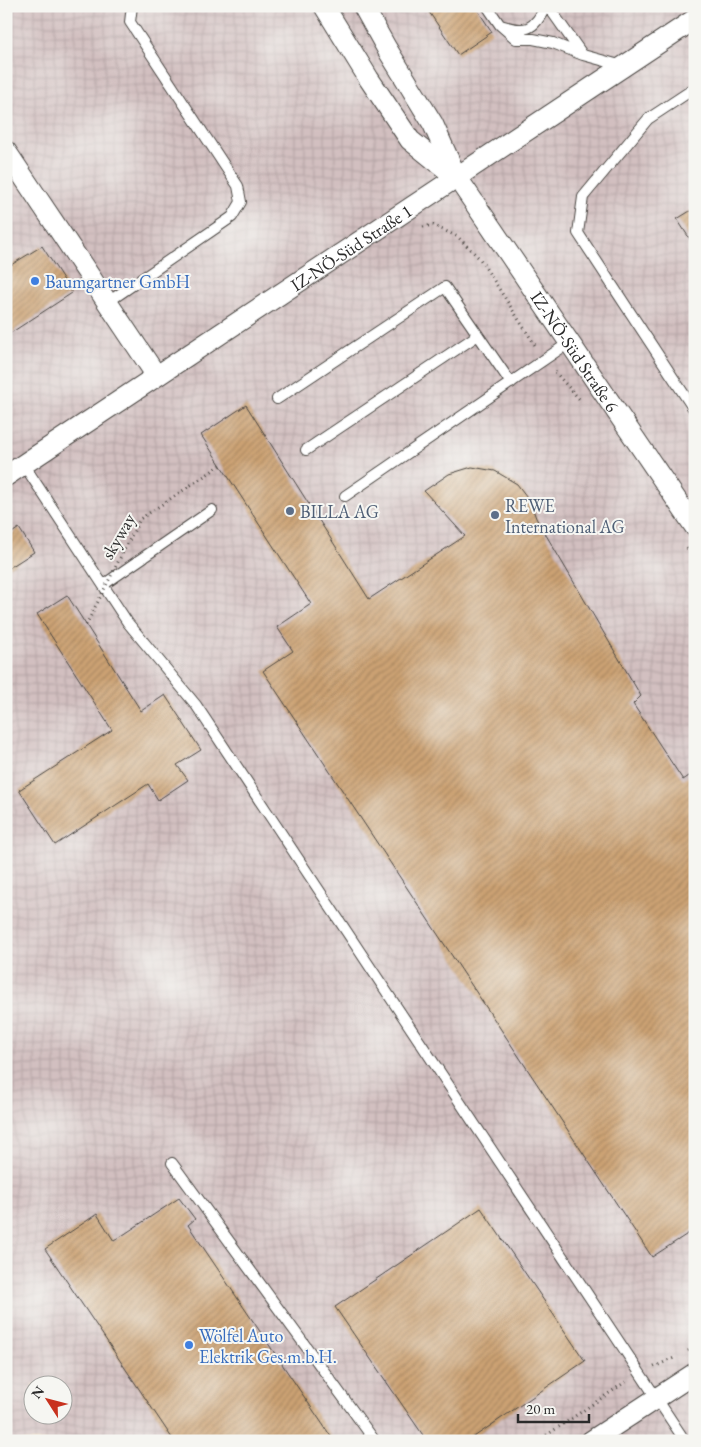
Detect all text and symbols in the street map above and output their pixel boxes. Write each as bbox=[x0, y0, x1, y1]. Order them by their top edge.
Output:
street label: IZ-NÖ-Süd Straße 1 bbox=[286, 199, 416, 296]
place label: Baumgartner GmbH bbox=[45, 270, 190, 293]
marker: Baumgartner GmbH bbox=[29, 275, 41, 287]
street label: IZ-NÖ-Süd Straße 6 bbox=[526, 286, 625, 416]
place label: REWE International AG bbox=[505, 494, 625, 538]
place label: BILLA AG bbox=[300, 500, 379, 523]
marker: BILLA AG bbox=[284, 505, 296, 517]
street label: skyway bbox=[96, 509, 140, 563]
marker: REWE International AG bbox=[489, 509, 501, 521]
place label: Wölfel Auto Elektrik Ges.m.b.H. bbox=[199, 1324, 337, 1368]
marker: Wölfel Auto Elektrik Ges.m.b.H. bbox=[183, 1339, 195, 1351]
north arrow bbox=[22, 1374, 72, 1424]
text: N bbox=[27, 1382, 48, 1402]
scale bar bbox=[518, 1392, 590, 1424]
text: 20 m bbox=[526, 1399, 555, 1418]

